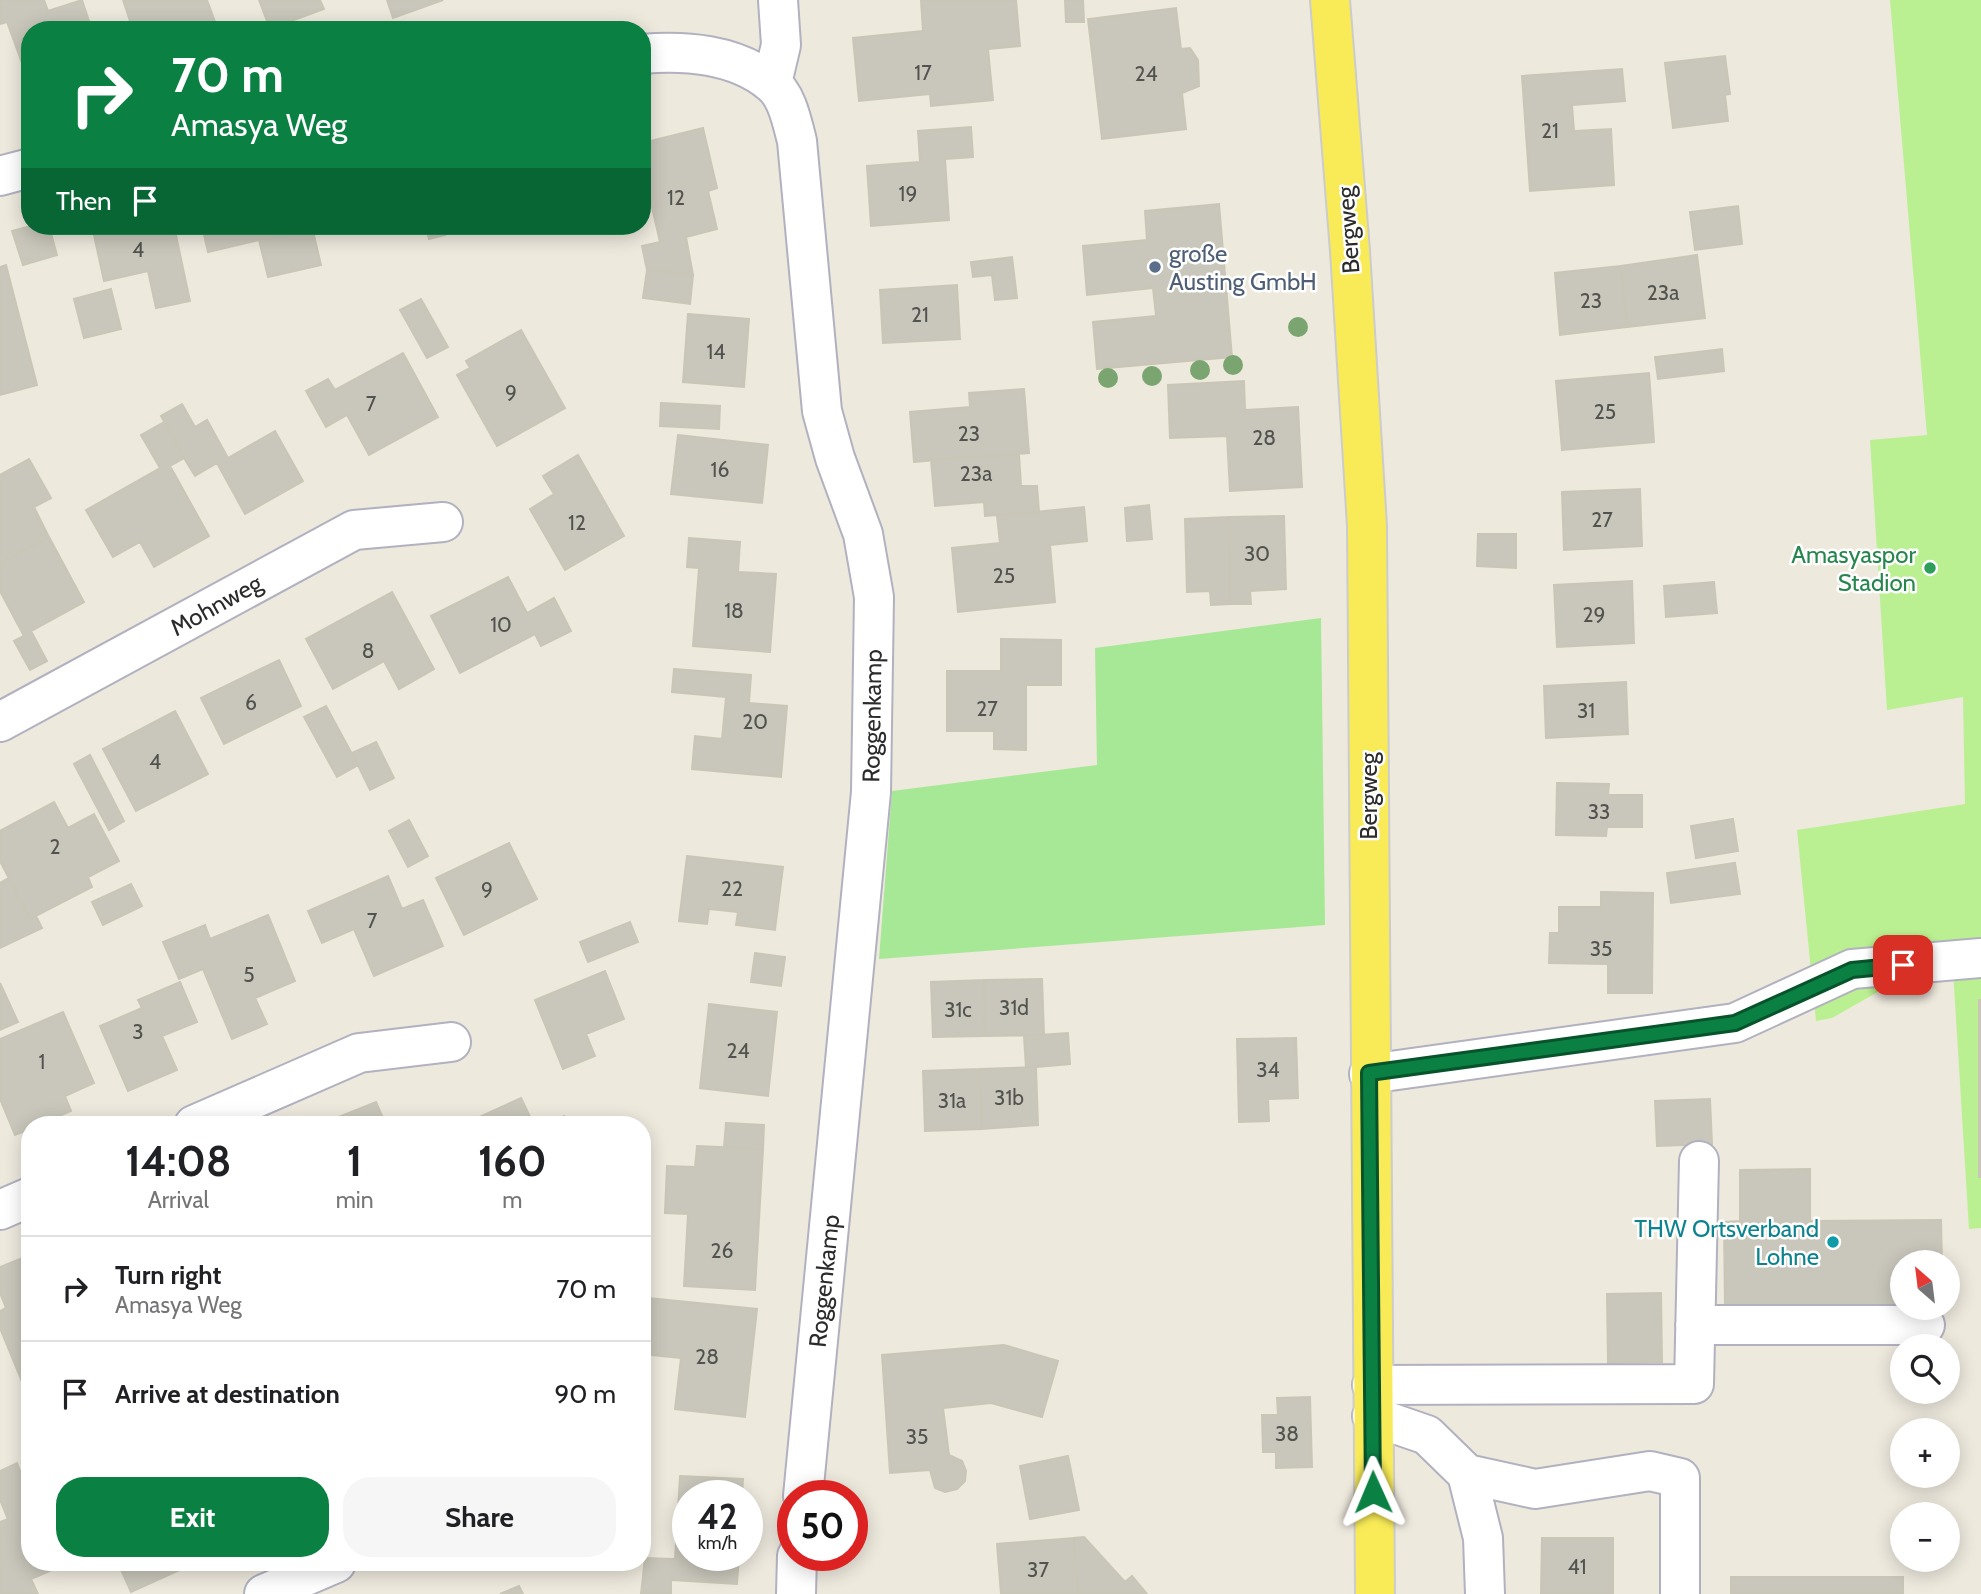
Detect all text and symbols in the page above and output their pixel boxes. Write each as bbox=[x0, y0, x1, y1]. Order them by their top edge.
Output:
text: 70 m bbox=[171, 45, 284, 104]
icon: right bbox=[56, 49, 147, 140]
house number: 17 bbox=[914, 60, 932, 85]
house number: 24 bbox=[1134, 61, 1158, 86]
text: Amasya Weg bbox=[171, 105, 347, 144]
house number: 21 bbox=[1541, 118, 1559, 143]
house number: 19 bbox=[899, 181, 917, 206]
icon: arrive bbox=[126, 182, 164, 220]
street label: Bergweg bbox=[1330, 184, 1366, 275]
text: Then bbox=[56, 185, 112, 217]
house number: 12 bbox=[667, 185, 685, 210]
house number: 4 bbox=[132, 237, 144, 262]
place label: große Austing GmbH bbox=[1169, 239, 1317, 296]
marker: große Austing GmbH bbox=[1147, 259, 1163, 275]
house number: 23a bbox=[1647, 280, 1679, 305]
house number: 23 bbox=[1580, 288, 1602, 313]
house number: 21 bbox=[911, 302, 929, 327]
house number: 14 bbox=[707, 339, 725, 364]
house number: 9 bbox=[505, 380, 517, 405]
house number: 7 bbox=[366, 391, 377, 416]
house number: 25 bbox=[1594, 399, 1616, 424]
house number: 23 bbox=[958, 421, 980, 446]
house number: 28 bbox=[1252, 425, 1276, 450]
house number: 16 bbox=[711, 457, 729, 482]
house number: 23a bbox=[960, 461, 992, 486]
house number: 27 bbox=[1591, 507, 1613, 532]
house number: 12 bbox=[568, 510, 586, 535]
place label: Amasyaspor Stadion bbox=[1791, 540, 1916, 597]
house number: 30 bbox=[1244, 541, 1270, 566]
marker: Amasyaspor Stadion bbox=[1922, 560, 1938, 576]
house number: 25 bbox=[993, 563, 1015, 588]
street label: Mohnweg bbox=[165, 568, 268, 642]
house number: 18 bbox=[724, 598, 744, 623]
house number: 29 bbox=[1583, 602, 1605, 627]
house number: 10 bbox=[490, 612, 512, 637]
house number: 8 bbox=[362, 638, 374, 663]
street label: Roggenkamp bbox=[856, 649, 888, 783]
house number: 6 bbox=[245, 690, 257, 715]
house number: 27 bbox=[976, 696, 998, 721]
house number: 31 bbox=[1577, 698, 1595, 723]
house number: 20 bbox=[742, 709, 768, 734]
house number: 4 bbox=[149, 749, 161, 774]
street label: Bergweg bbox=[1354, 751, 1383, 840]
house number: 33 bbox=[1588, 799, 1610, 824]
house number: 2 bbox=[49, 834, 61, 859]
house number: 22 bbox=[721, 876, 743, 901]
house number: 9 bbox=[481, 877, 493, 902]
house number: 7 bbox=[367, 908, 378, 933]
pin bbox=[1873, 935, 1933, 995]
house number: 35 bbox=[1590, 936, 1612, 961]
icon: arrive bbox=[1884, 946, 1922, 984]
house number: 5 bbox=[243, 962, 255, 987]
house number: 31d bbox=[999, 995, 1029, 1020]
house number: 31c bbox=[944, 997, 972, 1022]
house number: 3 bbox=[132, 1019, 144, 1044]
house number: 24 bbox=[726, 1038, 750, 1063]
house number: 1 bbox=[39, 1049, 45, 1074]
house number: 34 bbox=[1256, 1057, 1280, 1082]
house number: 31b bbox=[994, 1085, 1024, 1110]
house number: 31a bbox=[938, 1088, 966, 1113]
text: 14:08 bbox=[125, 1135, 231, 1187]
text: 1 bbox=[347, 1135, 362, 1187]
text: 160 bbox=[478, 1135, 547, 1187]
text: Arrival bbox=[148, 1186, 209, 1214]
text: min bbox=[336, 1186, 374, 1214]
text: m bbox=[502, 1186, 522, 1214]
street label: Roggenkamp bbox=[803, 1213, 845, 1349]
place label: THW Ortsverband Lohne bbox=[1634, 1214, 1819, 1271]
marker: THW Ortsverband Lohne bbox=[1825, 1234, 1841, 1250]
house number: 26 bbox=[711, 1238, 734, 1263]
north arrow bbox=[1890, 1250, 1960, 1320]
map controls bbox=[1890, 1250, 1960, 1572]
text: Turn right bbox=[115, 1259, 221, 1291]
icon: right bbox=[56, 1270, 94, 1308]
text: 70 m bbox=[556, 1273, 616, 1305]
text: Amasya Weg bbox=[115, 1291, 242, 1319]
button: search bbox=[1890, 1334, 1960, 1404]
house number: 28 bbox=[695, 1344, 719, 1369]
icon: arrive bbox=[56, 1375, 94, 1413]
text: Arrive at destination bbox=[115, 1378, 340, 1410]
text: 90 m bbox=[554, 1378, 616, 1410]
button: + bbox=[1890, 1418, 1960, 1488]
house number: 38 bbox=[1275, 1421, 1299, 1446]
house number: 35 bbox=[906, 1424, 928, 1449]
position arrow bbox=[1336, 1455, 1410, 1529]
button: Exit bbox=[56, 1477, 329, 1557]
button: Share bbox=[343, 1477, 616, 1557]
speed limit sign: 50 bbox=[777, 1480, 868, 1571]
text: 42 bbox=[697, 1495, 738, 1538]
button: − bbox=[1890, 1502, 1960, 1572]
text: km/h bbox=[698, 1532, 737, 1554]
house number: 41 bbox=[1568, 1554, 1586, 1579]
house number: 37 bbox=[1027, 1557, 1049, 1582]

